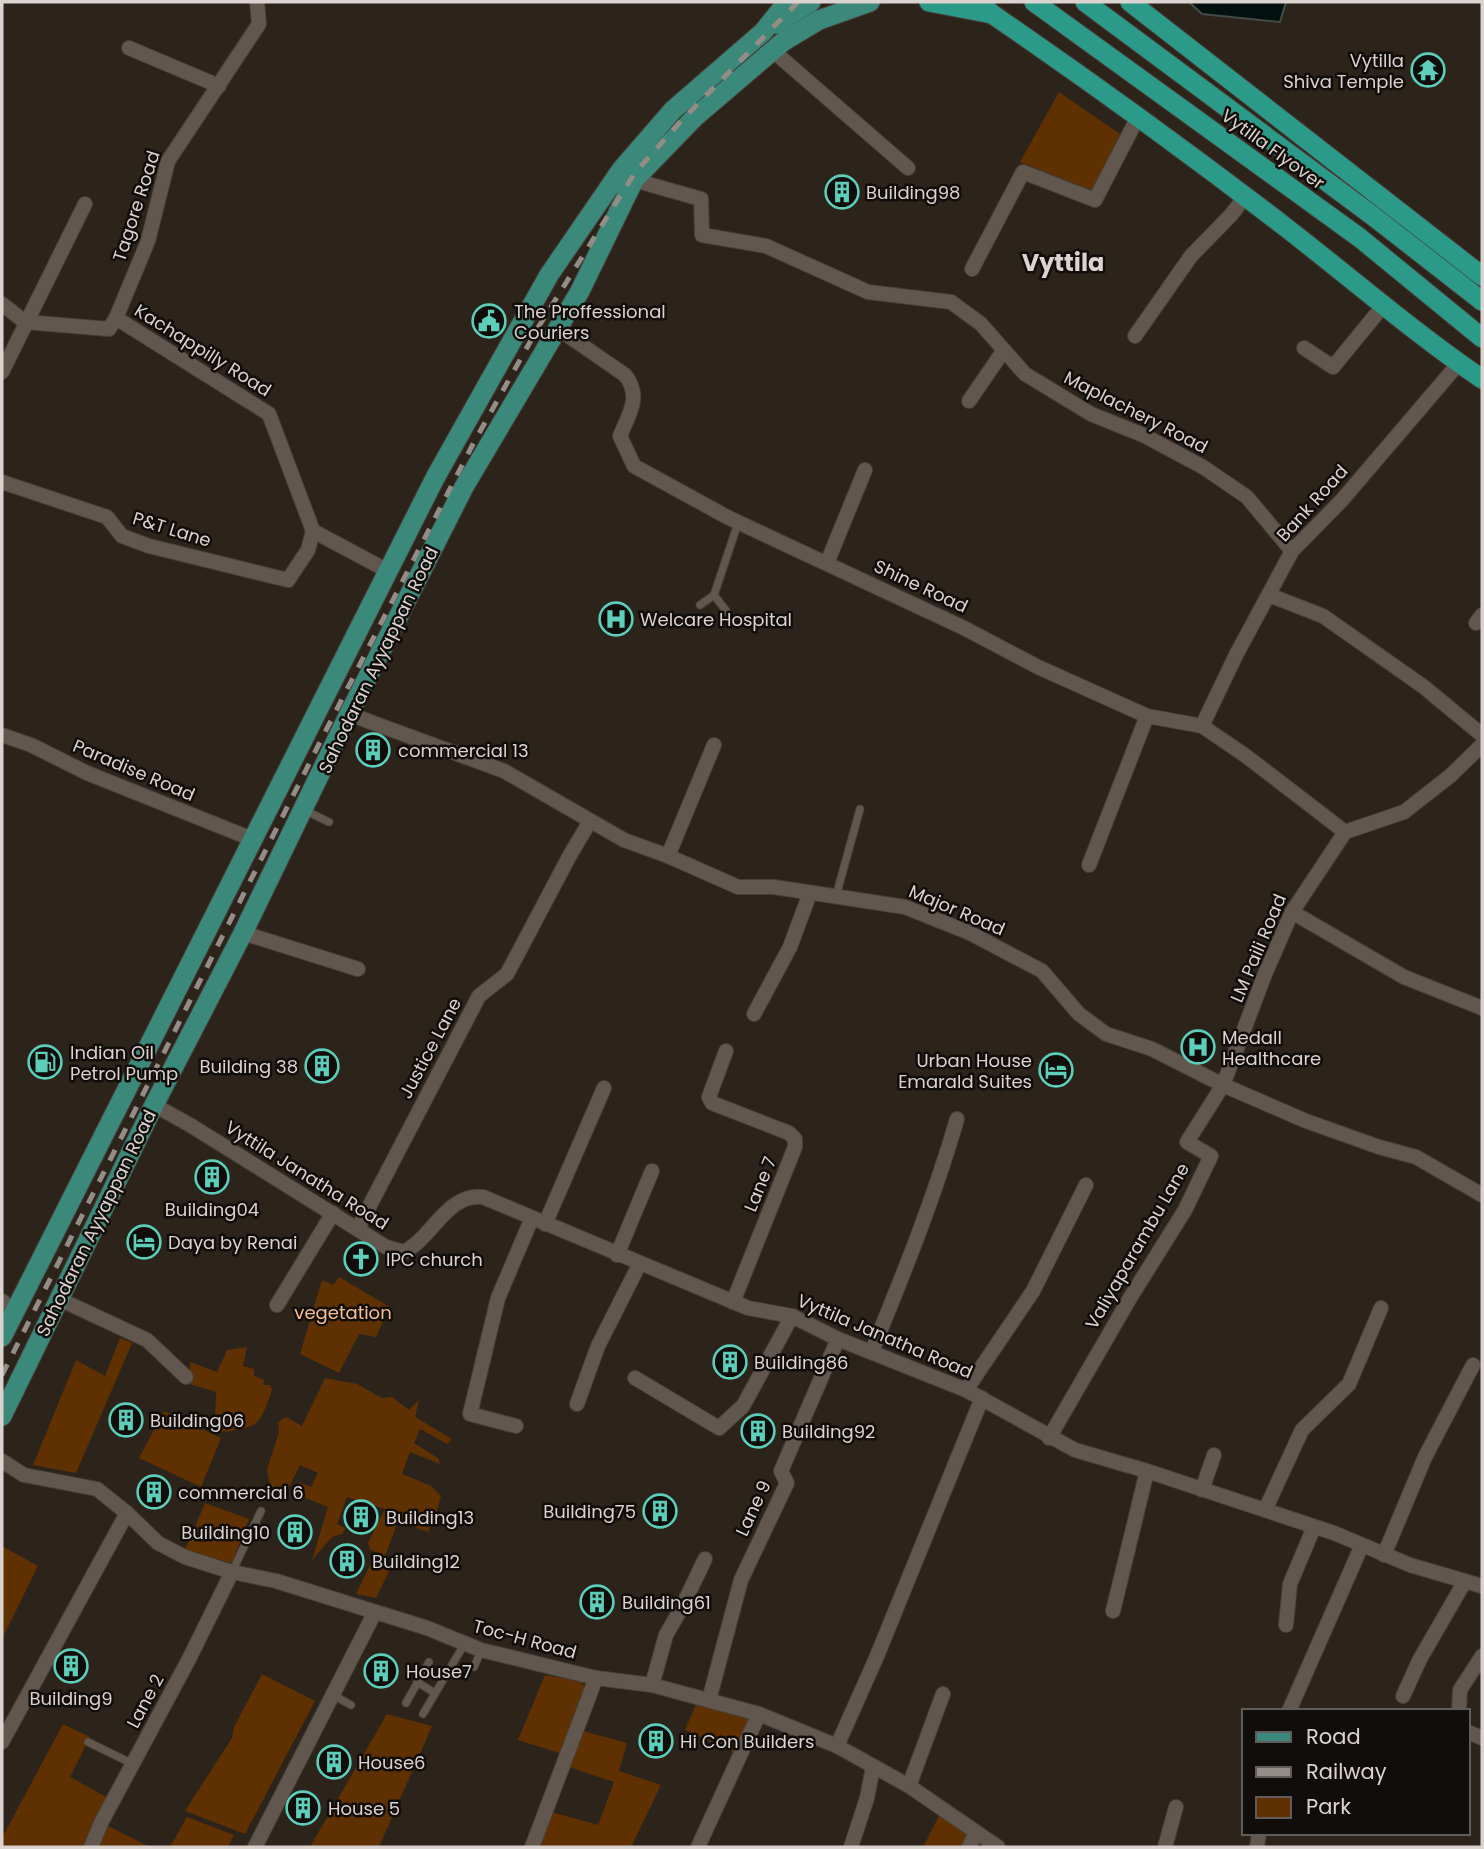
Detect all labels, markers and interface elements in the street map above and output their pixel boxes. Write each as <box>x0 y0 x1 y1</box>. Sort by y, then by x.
place label: Vytilla Shiva Temple <box>1283 48 1404 94</box>
temple icon: Vytilla Shiva Temple <box>1409 51 1447 89</box>
street label: Vytilla Flyover <box>1216 103 1330 195</box>
street label: Tagore Road <box>106 147 166 265</box>
building icon: Building98 <box>823 173 861 211</box>
place label: Building98 <box>866 180 960 205</box>
district label: Vyttila <box>1022 246 1104 279</box>
street label: Kachappilly Road <box>130 298 276 402</box>
place label: The Proffessional Couriers <box>514 299 666 345</box>
public building icon: The Proffessional Couriers <box>470 302 508 340</box>
street label: Maplachery Road <box>1060 365 1212 459</box>
street label: Bank Road <box>1271 459 1353 547</box>
street label: P&T Lane <box>130 505 214 553</box>
street label: Sahodaran Ayyappan Road <box>312 542 444 778</box>
street label: Shine Road <box>870 553 972 619</box>
hospital icon: Welcare Hospital <box>597 600 635 638</box>
place label: Welcare Hospital <box>640 607 792 632</box>
building icon: commercial 13 <box>354 731 392 769</box>
street label: Paradise Road <box>69 733 199 807</box>
place label: commercial 13 <box>398 738 529 763</box>
street label: Major Road <box>905 879 1009 941</box>
street label: LM Paili Road <box>1224 890 1292 1006</box>
street label: Justice Lane <box>393 993 467 1103</box>
place label: Medall Healthcare <box>1222 1025 1321 1071</box>
hospital icon: Medall Healthcare <box>1179 1028 1217 1066</box>
place label: Indian Oil Petrol Pump <box>70 1040 178 1086</box>
fuel station icon: Indian Oil Petrol Pump <box>26 1043 64 1081</box>
building icon: Building 38 <box>303 1047 341 1085</box>
place label: Urban House Emarald Suites <box>898 1048 1032 1094</box>
hotel icon: Urban House Emarald Suites <box>1037 1051 1075 1089</box>
place label: Building 38 <box>200 1054 298 1079</box>
street label: Sahodaran Ayyappan Road <box>30 1105 162 1341</box>
street label: Vyttila Janatha Road <box>220 1114 394 1236</box>
street label: Lane 7 <box>738 1153 782 1215</box>
building icon: Building04 <box>193 1158 231 1196</box>
street label: Valiyaparambu Lane <box>1079 1158 1195 1334</box>
place label: Building04 <box>165 1197 259 1222</box>
hotel icon: Daya by Renai <box>125 1223 163 1261</box>
place label: Daya by Renai <box>168 1230 297 1255</box>
church icon: IPC church <box>342 1240 380 1278</box>
place label: IPC church <box>386 1247 483 1272</box>
street label: Vyttila Janatha Road <box>793 1288 977 1384</box>
park label: vegetation <box>294 1300 392 1325</box>
building icon: Building86 <box>711 1343 749 1381</box>
place label: Building86 <box>754 1350 848 1375</box>
building icon: Building06 <box>107 1401 145 1439</box>
place label: Building06 <box>150 1408 244 1433</box>
building icon: Building92 <box>739 1412 777 1450</box>
place label: Building92 <box>782 1419 875 1444</box>
building icon: commercial 6 <box>135 1473 173 1511</box>
street label: Lane 9 <box>729 1476 777 1540</box>
place label: commercial 6 <box>178 1480 304 1505</box>
building icon: Building75 <box>641 1492 679 1530</box>
building icon: Building13 <box>342 1498 380 1536</box>
place label: Building75 <box>543 1499 636 1524</box>
place label: Building13 <box>386 1505 474 1530</box>
building icon: Building10 <box>276 1513 314 1551</box>
place label: Building10 <box>181 1520 270 1545</box>
building icon: Building12 <box>328 1542 366 1580</box>
place label: Building12 <box>372 1549 460 1574</box>
building icon: Building61 <box>578 1583 616 1621</box>
place label: Building61 <box>622 1590 711 1615</box>
street label: Toc-H Road <box>470 1613 580 1665</box>
building icon: Building9 <box>52 1647 90 1685</box>
building icon: House7 <box>362 1652 400 1690</box>
place label: House7 <box>406 1659 472 1684</box>
street label: Lane 2 <box>120 1670 170 1732</box>
place label: Building9 <box>29 1686 113 1711</box>
legend <box>1242 1709 1470 1835</box>
building icon: Hi Con Builders <box>637 1722 675 1760</box>
text: Road <box>1306 1722 1361 1751</box>
place label: Hi Con Builders <box>680 1729 814 1754</box>
building icon: House6 <box>315 1743 353 1781</box>
place label: House6 <box>358 1750 425 1775</box>
text: Railway <box>1306 1757 1387 1786</box>
building icon: House 5 <box>284 1789 322 1827</box>
text: Park <box>1306 1792 1351 1821</box>
place label: House 5 <box>328 1796 400 1821</box>

